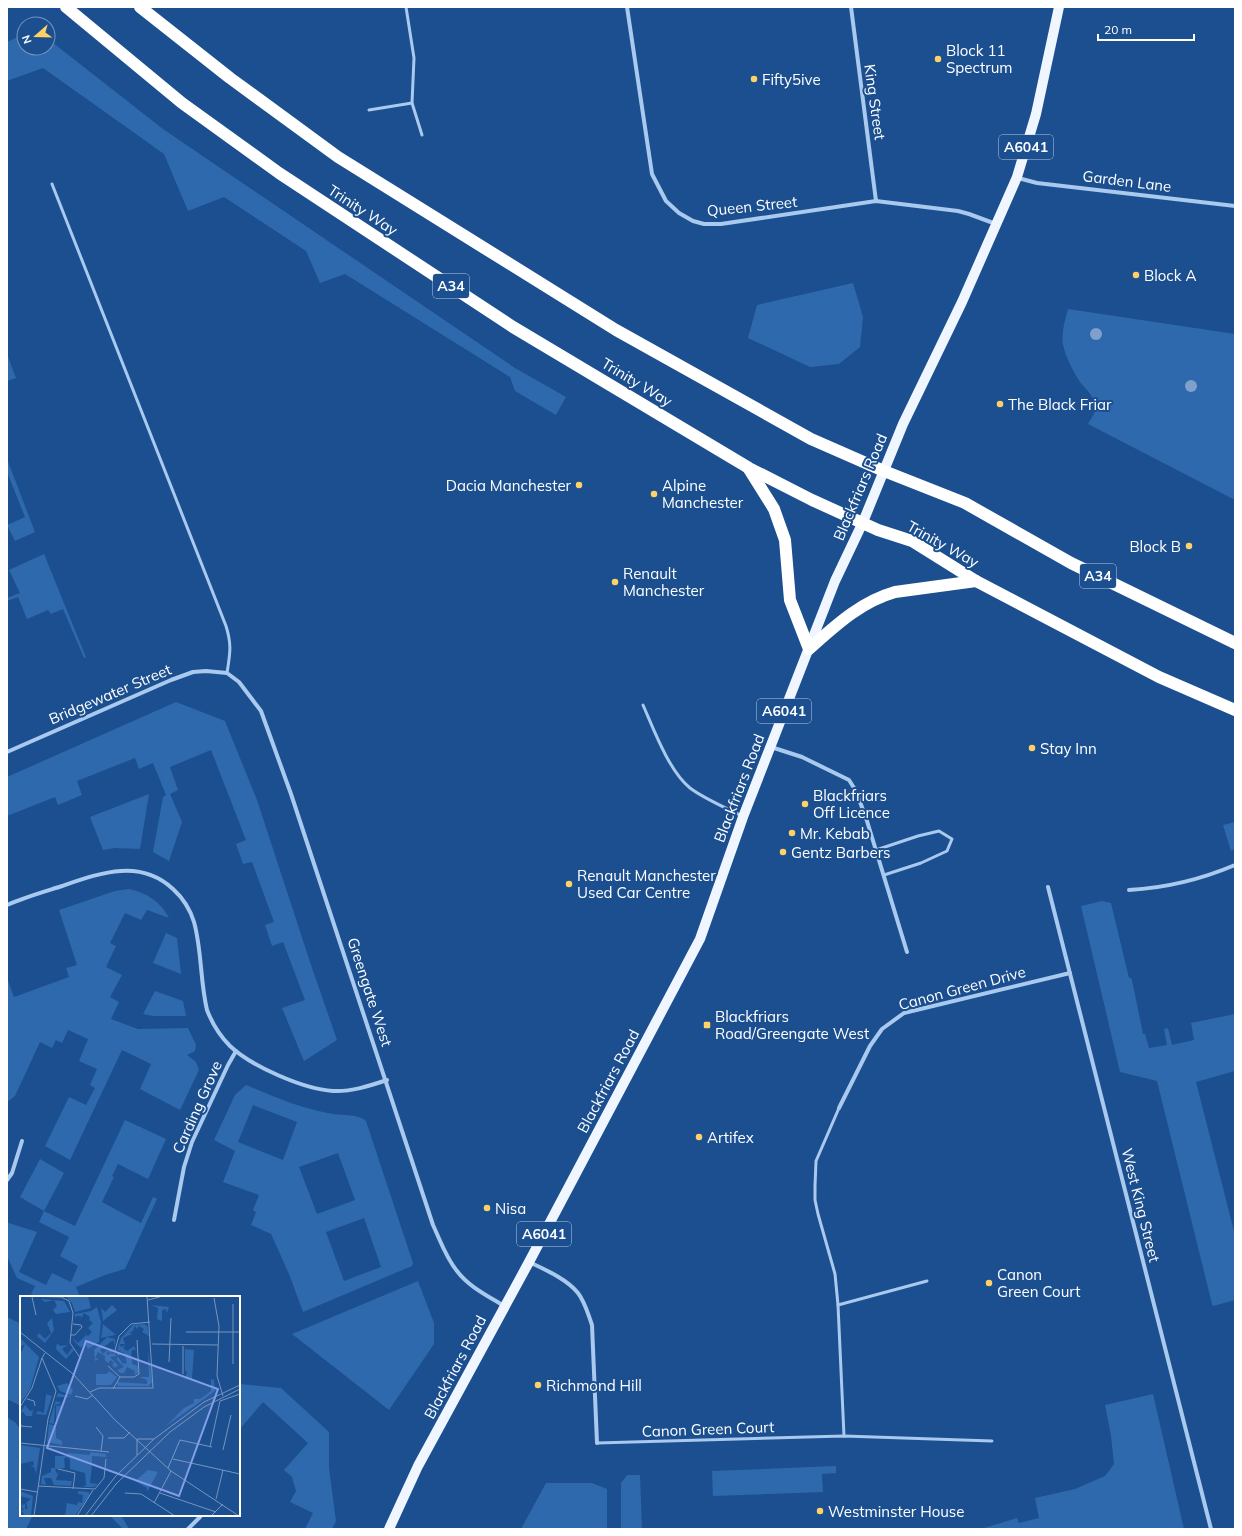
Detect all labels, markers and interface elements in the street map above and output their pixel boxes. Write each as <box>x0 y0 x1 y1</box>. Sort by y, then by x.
north arrow <box>16 16 56 56</box>
scale bar <box>1098 16 1194 42</box>
text: 20 m <box>1104 22 1132 37</box>
text: N <box>19 33 35 46</box>
place label: Block 11 Spectrum <box>946 41 1012 77</box>
marker: Block 11 Spectrum <box>933 54 943 64</box>
street label: King Street <box>860 63 890 141</box>
place label: Fifty5ive <box>762 70 821 89</box>
marker: Fifty5ive <box>749 74 759 84</box>
road number: A6041 <box>999 135 1053 159</box>
street label: Garden Lane <box>1082 166 1172 196</box>
street label: Trinity Way <box>325 180 401 240</box>
street label: Queen Street <box>706 192 798 220</box>
place label: Block A <box>1144 266 1196 285</box>
marker: Block A <box>1131 270 1141 280</box>
road number: A34 <box>433 274 469 298</box>
street label: Trinity Way <box>598 353 676 411</box>
place label: The Black Friar <box>1008 395 1112 414</box>
marker: The Black Friar <box>995 399 1005 409</box>
street label: Blackfriars Road <box>829 431 891 543</box>
place label: Dacia Manchester <box>446 476 572 495</box>
place label: Alpine Manchester <box>662 476 744 512</box>
marker: Dacia Manchester <box>574 480 584 490</box>
marker: Alpine Manchester <box>649 489 659 499</box>
street label: Trinity Way <box>904 516 982 572</box>
place label: Block B <box>1129 537 1181 556</box>
marker: Block B <box>1184 541 1194 551</box>
place label: Renault Manchester <box>623 564 705 600</box>
road number: A34 <box>1080 564 1116 588</box>
marker: Renault Manchester <box>610 577 620 587</box>
street label: Bridgewater Street <box>46 660 174 728</box>
road number: A6041 <box>757 699 811 723</box>
street label: Blackfriars Road <box>710 731 768 845</box>
place label: Stay Inn <box>1040 739 1097 758</box>
marker: Stay Inn <box>1027 743 1037 753</box>
place label: Blackfriars Off Licence <box>813 786 890 822</box>
marker: Blackfriars Off Licence <box>800 799 810 809</box>
place label: Mr. Kebab <box>800 824 870 843</box>
marker: Mr. Kebab <box>787 828 797 838</box>
place label: Gentz Barbers <box>791 843 891 862</box>
marker: Gentz Barbers <box>778 847 788 857</box>
place label: Renault Manchester Used Car Centre <box>577 866 716 902</box>
marker: Renault Manchester Used Car Centre <box>564 879 574 889</box>
street label: Greengate West <box>343 935 397 1049</box>
street label: Canon Green Drive <box>896 962 1028 1014</box>
place label: Blackfriars Road/Greengate West <box>715 1007 869 1043</box>
marker: Blackfriars Road/Greengate West <box>702 1020 712 1030</box>
street label: Blackfriars Road <box>573 1026 643 1136</box>
street label: Carding Grove <box>168 1058 226 1156</box>
place label: Artifex <box>707 1128 754 1147</box>
marker: Artifex <box>694 1132 704 1142</box>
street label: West King Street <box>1118 1146 1164 1264</box>
place label: Nisa <box>495 1199 526 1218</box>
marker: Nisa <box>482 1203 492 1213</box>
road number: A6041 <box>517 1222 571 1246</box>
place label: Canon Green Court <box>997 1265 1080 1301</box>
marker: Canon Green Court <box>984 1278 994 1288</box>
inset map <box>20 1296 240 1516</box>
street label: Blackfriars Road <box>420 1312 490 1422</box>
place label: Richmond Hill <box>546 1376 642 1395</box>
marker: Richmond Hill <box>533 1380 543 1390</box>
street label: Canon Green Court <box>641 1417 775 1441</box>
place label: Westminster House <box>828 1502 964 1521</box>
marker: Westminster House <box>815 1506 825 1516</box>

